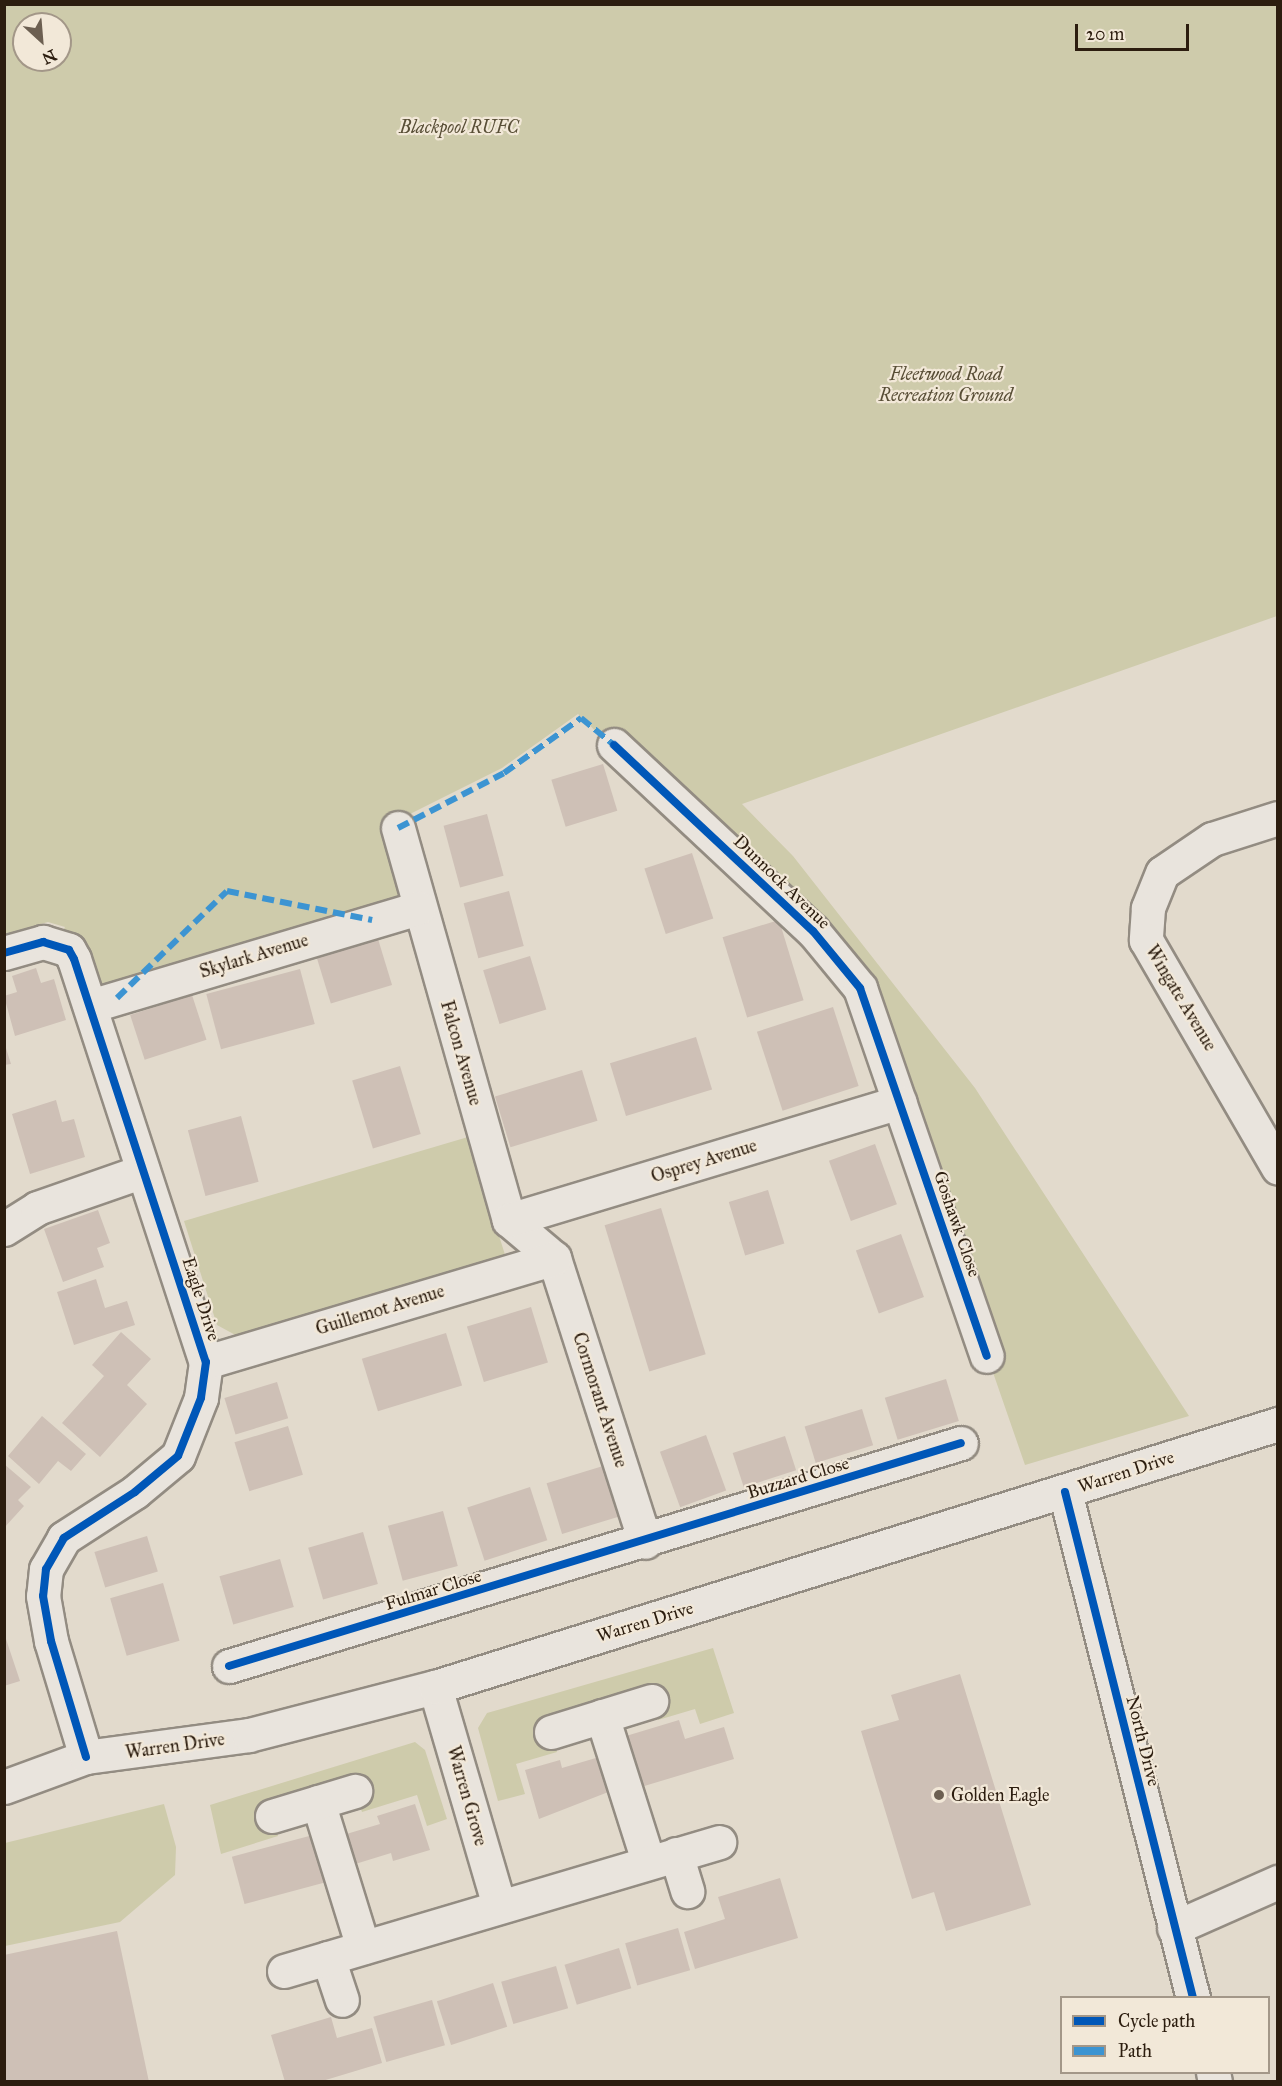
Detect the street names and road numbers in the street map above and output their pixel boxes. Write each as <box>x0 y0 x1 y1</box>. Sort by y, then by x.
street label: Dunnock Avenue <box>729 830 835 934</box>
street label: Skylark Avenue <box>197 929 311 983</box>
street label: Wingate Avenue <box>1141 941 1221 1055</box>
street label: Falcon Avenue <box>436 998 486 1108</box>
street label: Osprey Avenue <box>648 1135 760 1187</box>
street label: Goshawk Close <box>929 1168 985 1280</box>
street label: Eagle Drive <box>177 1254 225 1344</box>
street label: Guillemot Avenue <box>313 1280 447 1340</box>
street label: Cormorant Avenue <box>568 1330 632 1470</box>
street label: Warren Drive <box>1075 1446 1177 1498</box>
street label: Buzzard Close <box>744 1452 852 1504</box>
street label: Fulmar Close <box>382 1565 484 1615</box>
street label: Warren Drive <box>594 1597 696 1647</box>
street label: North Drive <box>1121 1693 1165 1789</box>
street label: Warren Drive <box>124 1728 226 1764</box>
street label: Warren Grove <box>442 1743 492 1849</box>

